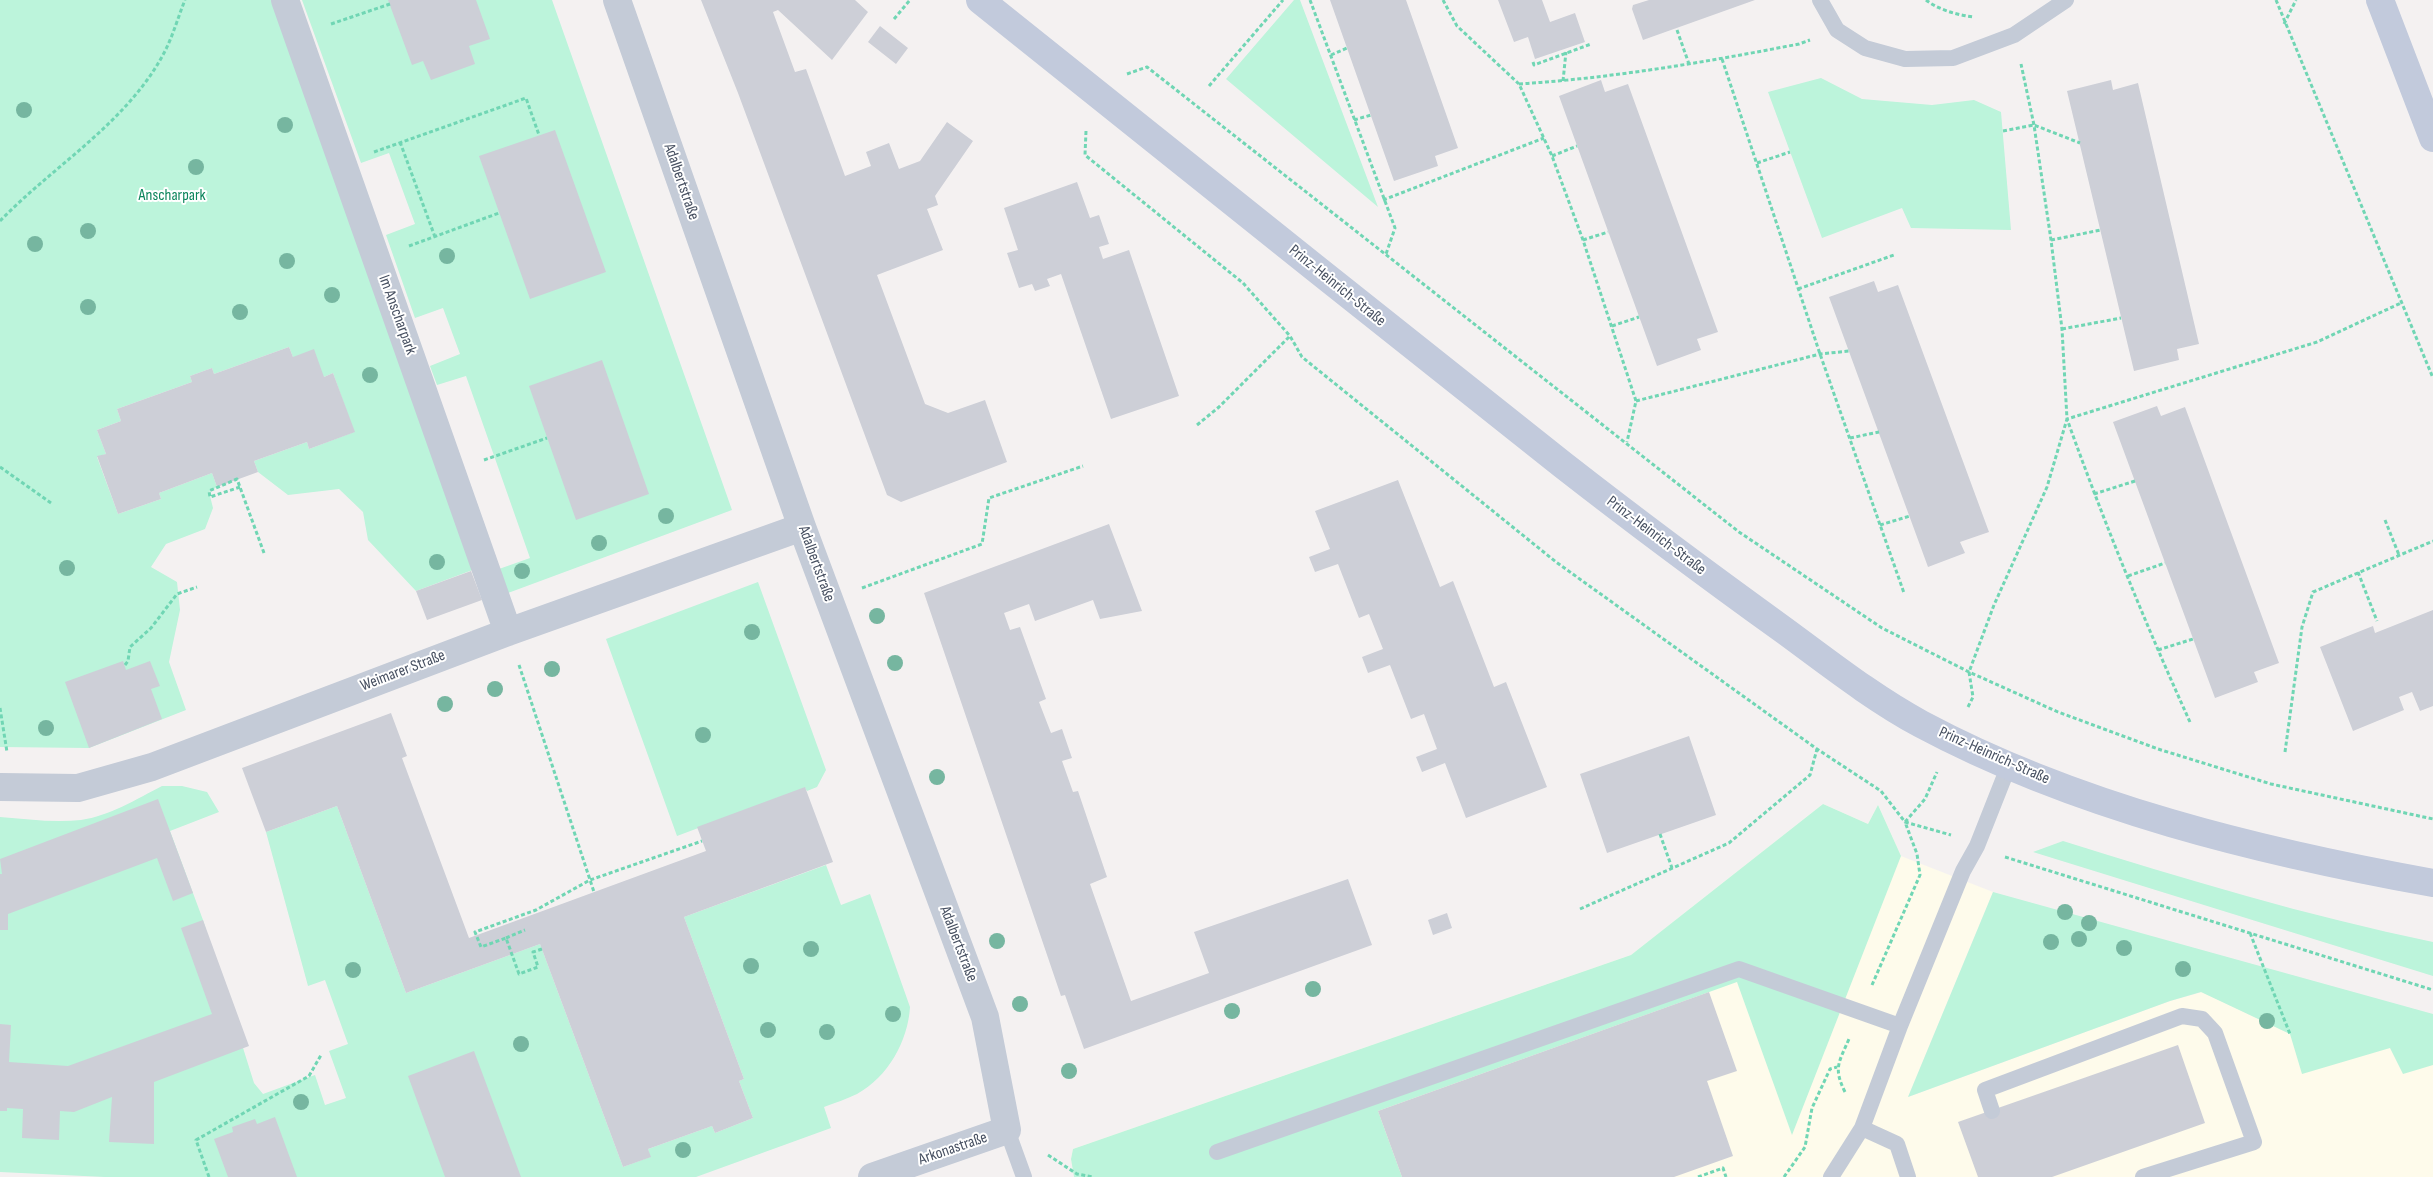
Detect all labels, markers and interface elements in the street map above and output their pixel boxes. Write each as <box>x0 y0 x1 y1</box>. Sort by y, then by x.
street label: Adalbertstraße <box>659 141 703 223</box>
park label: Anscharpark <box>138 186 206 206</box>
street label: Prinz-Heinrich-Straße <box>1285 241 1389 331</box>
street label: Im Anscharpark <box>374 273 420 357</box>
street label: Prinz-Heinrich-Straße <box>1603 492 1709 580</box>
street label: Adalbertstraße <box>793 523 839 605</box>
street label: Weimarer Straße <box>358 646 448 696</box>
street label: Prinz-Heinrich-Straße <box>1936 723 2052 789</box>
street label: Adalbertstraße <box>935 904 981 984</box>
street label: Arkonastraße <box>916 1128 990 1170</box>

